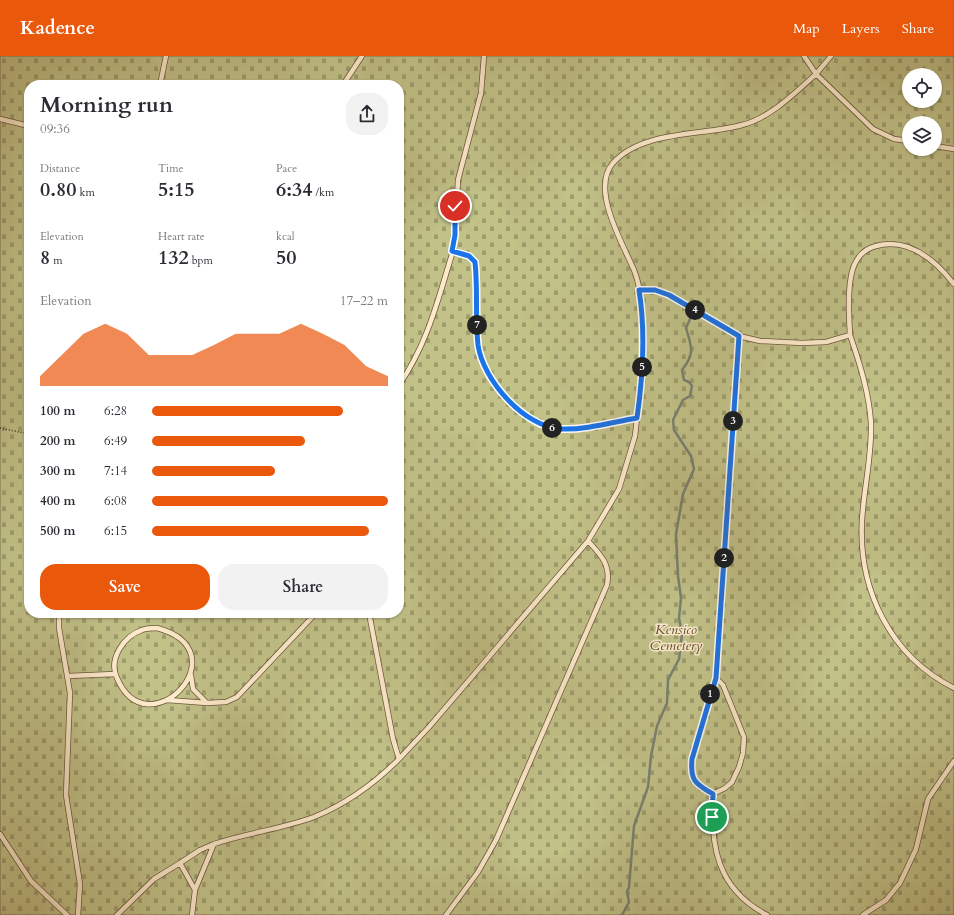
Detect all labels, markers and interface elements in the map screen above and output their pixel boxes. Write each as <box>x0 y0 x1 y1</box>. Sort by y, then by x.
text: Kadence <box>20 15 95 41</box>
text: Map <box>793 19 820 38</box>
text: Layers <box>842 19 880 38</box>
text: Share <box>902 19 934 38</box>
map controls <box>902 68 942 156</box>
button: locate <box>902 68 942 108</box>
text: Morning run <box>40 90 173 120</box>
button: share <box>346 93 388 135</box>
button: layers <box>902 116 942 156</box>
text: 09:36 <box>40 120 70 138</box>
text: Distance <box>40 161 80 176</box>
text: Time <box>158 161 183 176</box>
text: Pace <box>276 161 297 176</box>
text: 0.80 <box>40 176 77 203</box>
text: 5:15 <box>158 176 195 203</box>
text: 6:34 <box>276 176 313 203</box>
text: km <box>77 185 95 200</box>
text: /km <box>313 185 334 200</box>
pin <box>438 189 472 223</box>
icon: check <box>444 195 466 217</box>
text: Elevation <box>40 229 84 244</box>
text: Heart rate <box>158 229 205 244</box>
text: kcal <box>276 229 294 244</box>
text: 8 <box>40 244 50 271</box>
text: 132 <box>158 244 189 271</box>
text: 50 <box>276 244 297 271</box>
text: m <box>50 253 63 268</box>
text: bpm <box>189 253 213 268</box>
text: Elevation <box>40 292 92 310</box>
text: 17–22 m <box>340 292 388 310</box>
pin: 4 <box>685 300 705 320</box>
text: 4 <box>692 302 698 317</box>
pin: 7 <box>467 315 487 335</box>
text: 7 <box>474 317 480 332</box>
pin: 5 <box>632 357 652 377</box>
text: 5 <box>639 359 645 374</box>
text: 100 m <box>40 402 75 420</box>
text: 6:28 <box>104 402 127 420</box>
pin: 3 <box>723 411 743 431</box>
text: 3 <box>730 413 736 428</box>
pin: 6 <box>542 418 562 438</box>
text: 6 <box>549 420 555 435</box>
text: 200 m <box>40 432 75 450</box>
text: 6:49 <box>104 432 127 450</box>
text: 300 m <box>40 462 75 480</box>
text: 7:14 <box>104 462 127 480</box>
text: 400 m <box>40 492 75 510</box>
text: 6:08 <box>104 492 127 510</box>
text: 500 m <box>40 522 75 540</box>
text: 6:15 <box>104 522 127 540</box>
pin: 2 <box>714 548 734 568</box>
text: 2 <box>721 550 727 565</box>
button: Save <box>40 564 210 610</box>
button: Share <box>218 564 388 610</box>
park label: Kensico Cemetery <box>650 620 703 655</box>
pin: 1 <box>700 684 720 704</box>
text: 1 <box>707 686 713 701</box>
pin <box>695 800 729 834</box>
icon: arrive <box>701 806 723 828</box>

